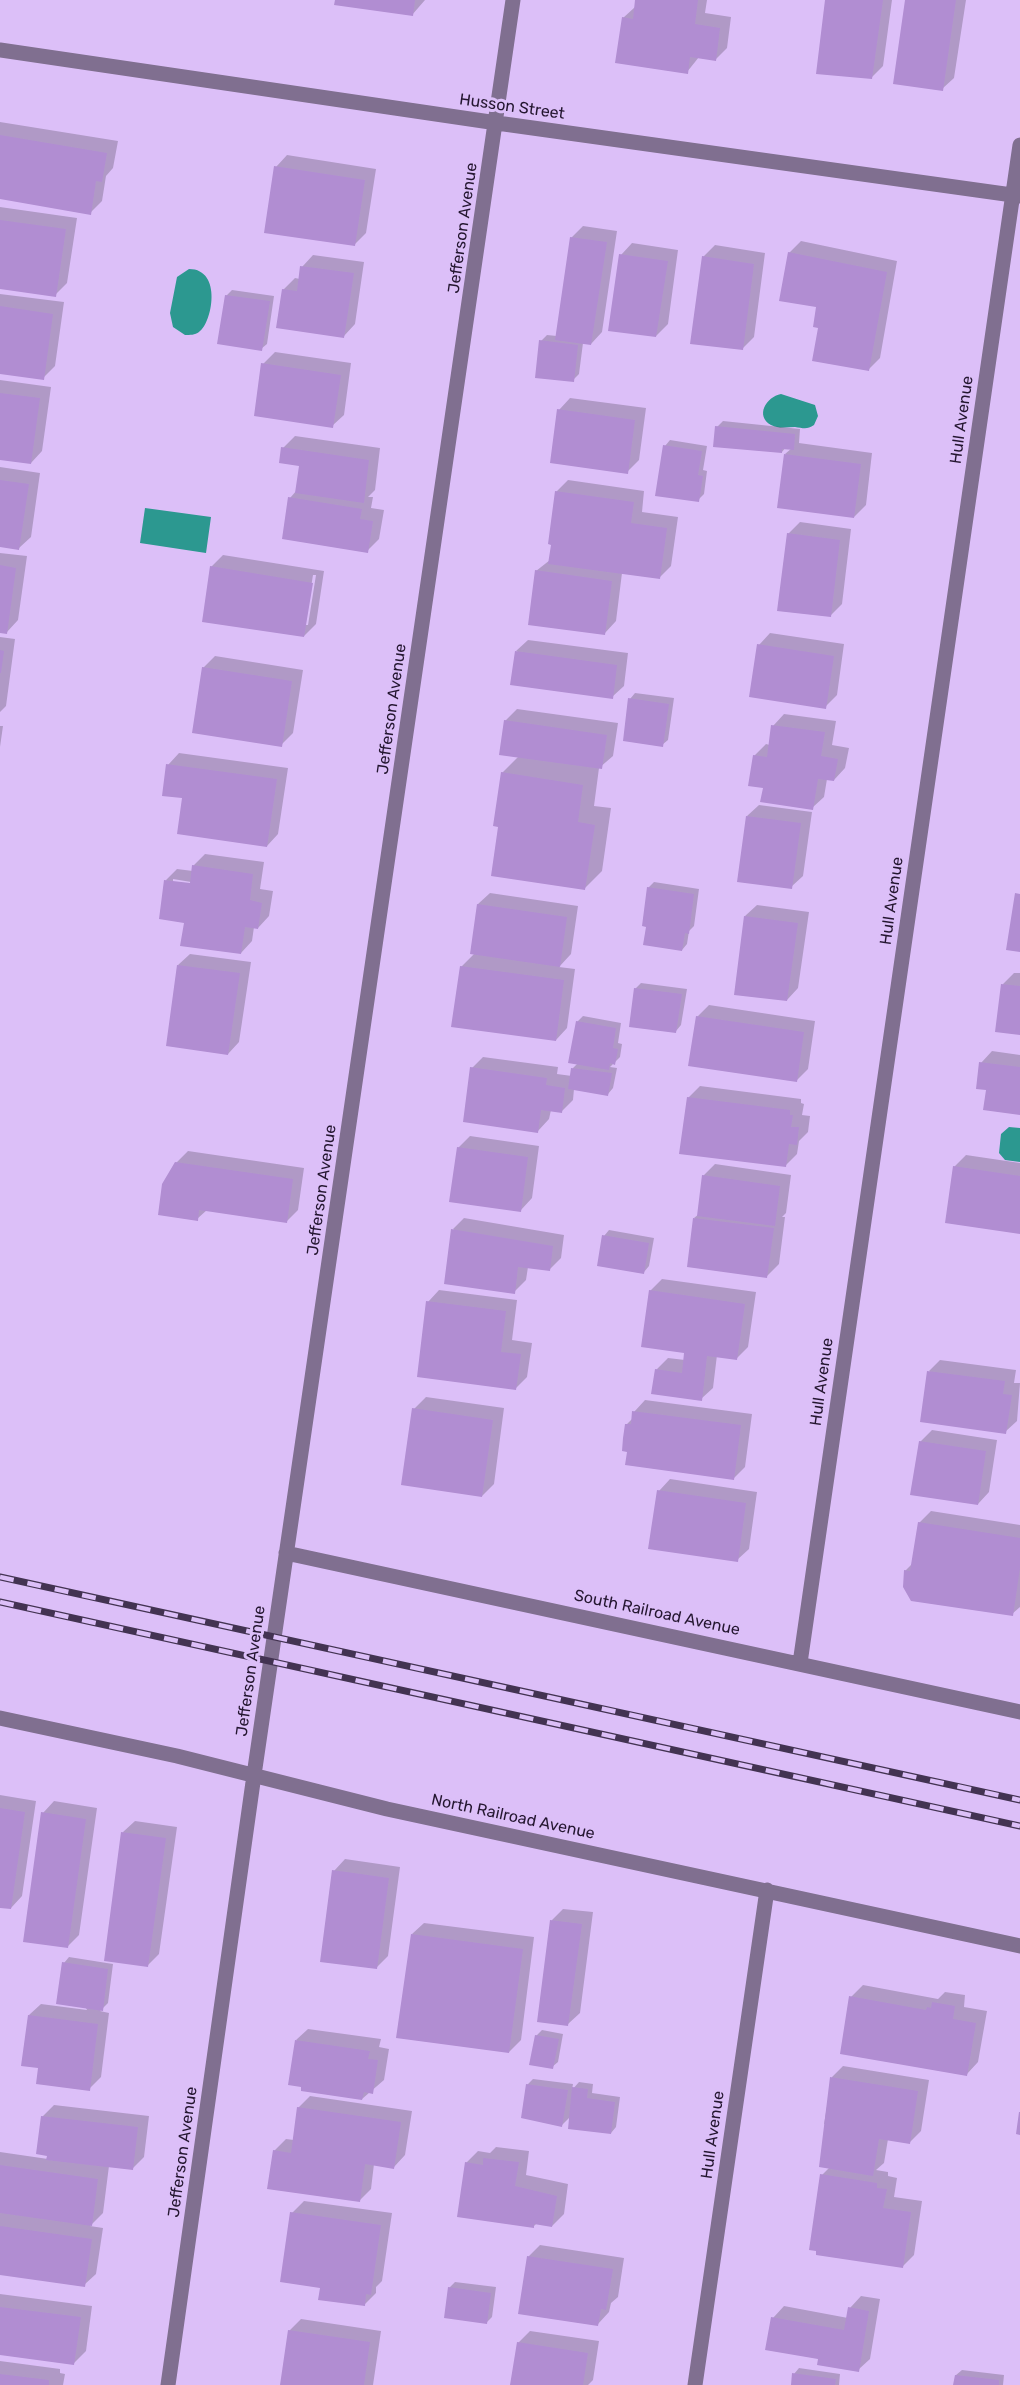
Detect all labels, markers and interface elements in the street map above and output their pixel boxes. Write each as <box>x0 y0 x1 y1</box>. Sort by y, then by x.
street label: Husson Street <box>458 90 566 124</box>
street label: Jefferson Avenue <box>444 161 482 295</box>
street label: Hull Avenue <box>946 375 978 465</box>
street label: Jefferson Avenue <box>373 642 411 776</box>
street label: Hull Avenue <box>876 856 908 946</box>
street label: Jefferson Avenue <box>303 1123 341 1257</box>
street label: Hull Avenue <box>806 1337 838 1427</box>
street label: South Railroad Avenue <box>572 1586 742 1640</box>
street label: Jefferson Avenue <box>232 1604 270 1738</box>
street label: North Railroad Avenue <box>429 1790 597 1844</box>
street label: Jefferson Avenue <box>164 2085 202 2219</box>
street label: Hull Avenue <box>697 2090 729 2180</box>

